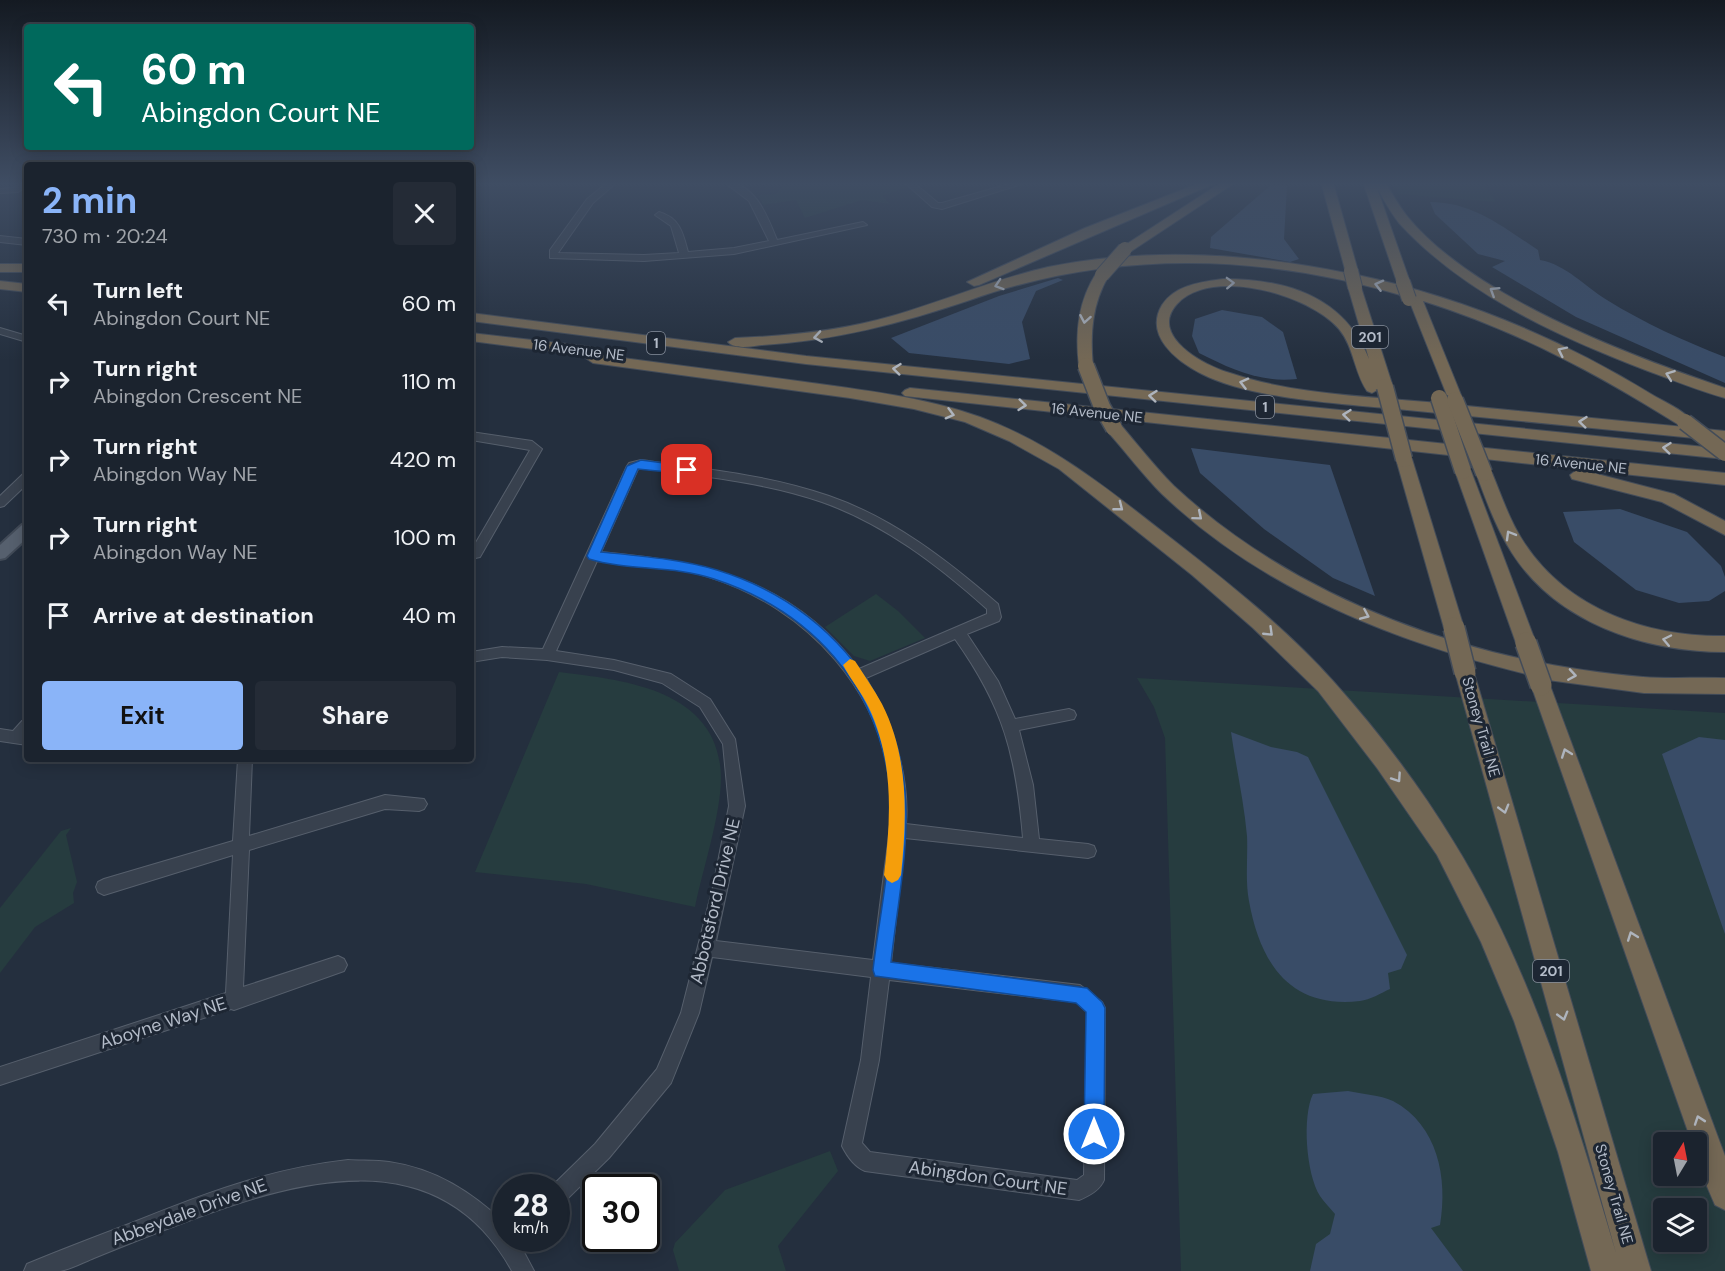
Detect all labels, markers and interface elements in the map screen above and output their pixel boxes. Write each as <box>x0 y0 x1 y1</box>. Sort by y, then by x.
text: 60 m <box>141 42 247 97</box>
icon: left <box>42 48 120 126</box>
text: Abingdon Court NE <box>141 95 380 130</box>
text: 2 min <box>42 177 137 224</box>
button: close <box>393 182 456 245</box>
text: 730 m · 20:24 <box>42 223 168 249</box>
text: Turn left <box>93 276 183 305</box>
one-way arrow <box>1225 277 1234 290</box>
one-way arrow <box>994 278 1005 290</box>
one-way arrow <box>1374 279 1384 292</box>
one-way arrow <box>1490 286 1500 298</box>
icon: left <box>42 287 75 320</box>
text: 60 m <box>402 289 456 318</box>
text: Abingdon Court NE <box>93 305 270 331</box>
one-way arrow <box>1079 314 1092 324</box>
road number: 201 <box>1352 326 1388 348</box>
one-way arrow <box>813 330 823 342</box>
road number: 1 <box>647 332 665 354</box>
street label: 16 Avenue NE <box>532 334 626 366</box>
one-way arrow <box>1557 346 1568 358</box>
text: Turn right <box>93 354 198 383</box>
one-way arrow <box>892 364 901 376</box>
icon: right <box>42 365 75 398</box>
text: 110 m <box>402 367 456 396</box>
one-way arrow <box>1665 369 1675 382</box>
one-way arrow <box>1239 378 1249 391</box>
text: Abingdon Crescent NE <box>93 383 302 409</box>
one-way arrow <box>1149 390 1158 403</box>
road number: 1 <box>1256 396 1274 418</box>
one-way arrow <box>1018 398 1027 411</box>
street label: 16 Avenue NE <box>1050 398 1144 428</box>
one-way arrow <box>944 407 955 419</box>
one-way arrow <box>1343 410 1352 422</box>
one-way arrow <box>1579 416 1588 429</box>
text: Turn right <box>93 432 198 461</box>
one-way arrow <box>1662 442 1671 455</box>
icon: right <box>42 443 75 476</box>
pin <box>661 444 712 495</box>
text: 420 m <box>390 445 456 474</box>
street label: 16 Avenue NE <box>1534 449 1628 479</box>
icon: arrive <box>670 453 703 486</box>
text: Abingdon Way NE <box>93 461 258 487</box>
one-way arrow <box>1112 500 1123 511</box>
one-way arrow <box>1191 509 1202 520</box>
text: Turn right <box>93 510 198 539</box>
icon: right <box>42 521 75 554</box>
text: 100 m <box>394 523 456 552</box>
one-way arrow <box>1506 531 1518 541</box>
text: Abingdon Way NE <box>93 539 258 565</box>
icon: arrive <box>42 599 75 632</box>
text: Arrive at destination <box>93 601 314 630</box>
text: 40 m <box>402 601 456 630</box>
one-way arrow <box>1358 608 1369 620</box>
one-way arrow <box>1262 624 1273 635</box>
one-way arrow <box>1662 634 1672 647</box>
one-way arrow <box>1567 669 1576 681</box>
street label: Stoney Trail NE <box>1457 675 1505 779</box>
button: Exit <box>42 681 243 750</box>
button: Share <box>255 681 456 750</box>
one-way arrow <box>1560 748 1573 759</box>
one-way arrow <box>1390 772 1401 783</box>
one-way arrow <box>1497 803 1509 813</box>
street label: Abbotsford Drive NE <box>684 816 746 986</box>
one-way arrow <box>1627 931 1640 942</box>
road number: 201 <box>1533 960 1569 982</box>
street label: Aboyne Way NE <box>97 991 229 1055</box>
one-way arrow <box>1556 1010 1568 1021</box>
position arrow <box>1062 1102 1126 1166</box>
one-way arrow <box>1693 1115 1706 1125</box>
north arrow <box>1653 1132 1707 1186</box>
map controls <box>1653 1132 1707 1252</box>
street label: Stoney Trail NE <box>1590 1142 1638 1246</box>
street label: Abingdon Court NE <box>907 1155 1069 1201</box>
street label: Abbeydale Drive NE <box>108 1173 270 1251</box>
speed limit sign: 30 <box>582 1174 660 1252</box>
text: 28 <box>513 1186 549 1225</box>
button: layers <box>1653 1198 1707 1252</box>
text: km/h <box>513 1218 549 1238</box>

